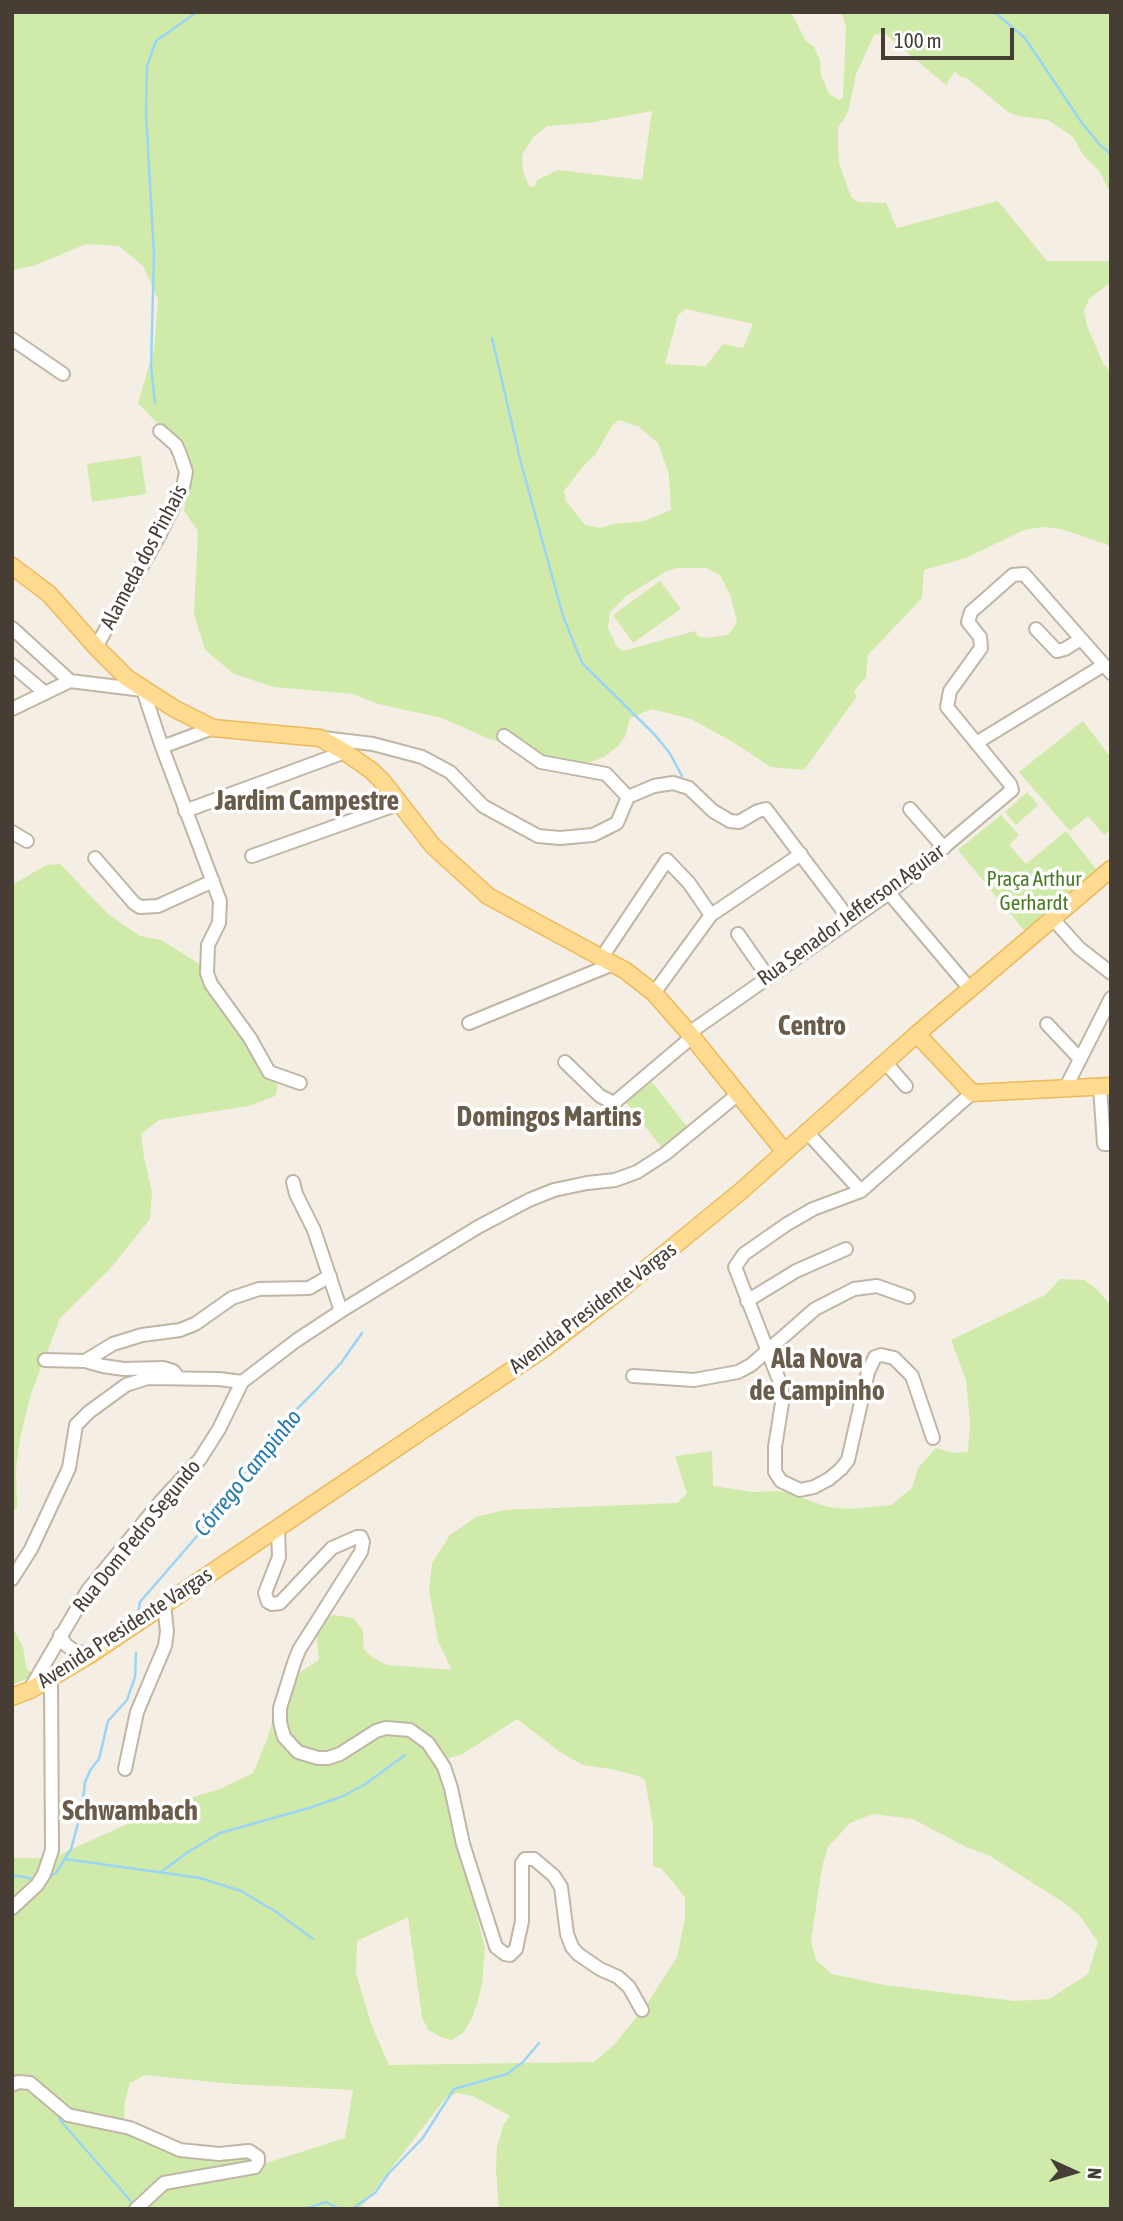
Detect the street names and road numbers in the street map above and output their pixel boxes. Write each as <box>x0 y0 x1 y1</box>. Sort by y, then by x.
street label: Alameda dos Pinhais <box>95 480 193 634</box>
street label: Rua Senador Jefferson Aguiar <box>753 839 949 991</box>
street label: Avenida Presidente Vargas <box>504 1237 682 1379</box>
street label: Rua Dom Pedro Segundo <box>68 1455 206 1617</box>
street label: Avenida Presidente Vargas <box>33 1562 217 1694</box>

